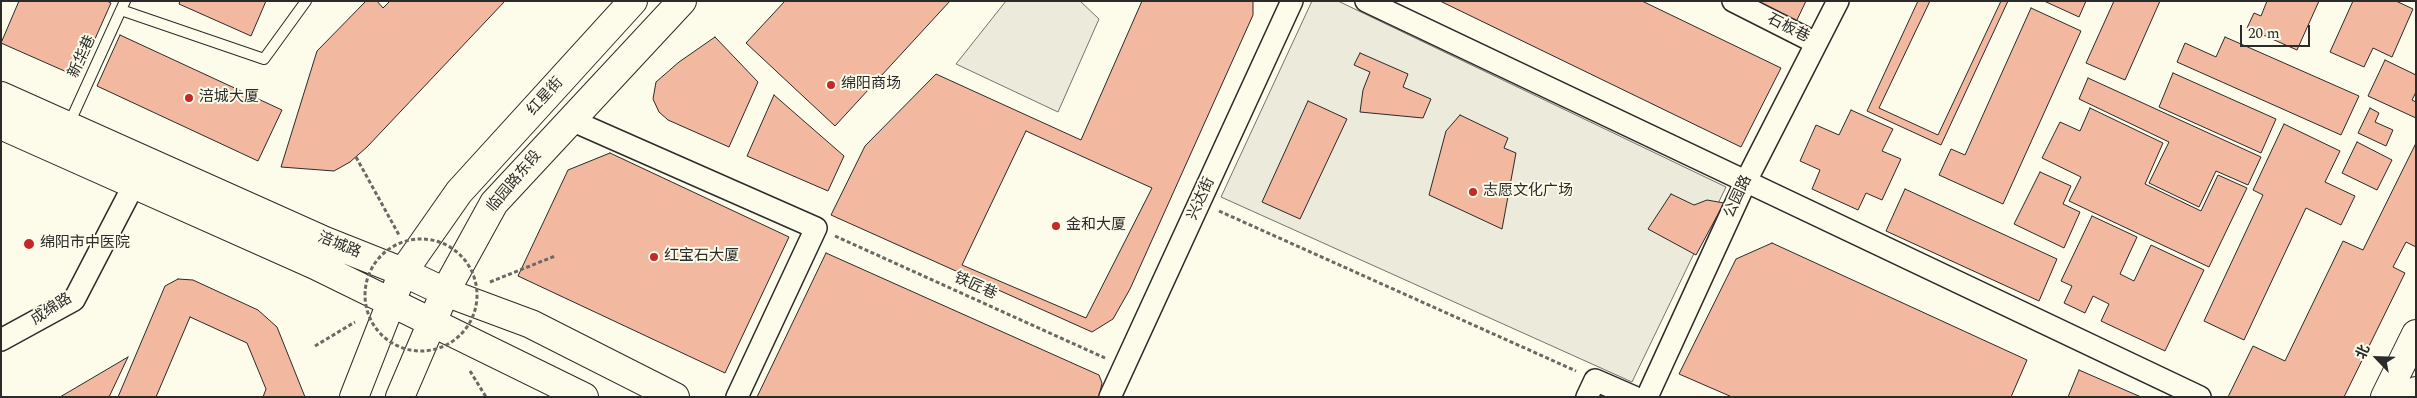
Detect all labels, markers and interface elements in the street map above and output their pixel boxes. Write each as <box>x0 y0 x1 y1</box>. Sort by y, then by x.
street label: 石板巷 <box>1764 11 1812 47</box>
scale bar <box>2242 15 2312 47</box>
text: 20 m <box>2248 22 2280 45</box>
street label: 新华巷 <box>65 33 101 81</box>
street label: 红星街 <box>524 74 568 120</box>
place label: 绵阳商场 <box>841 76 901 94</box>
marker: 绵阳商场 <box>825 79 837 91</box>
place label: 涪城大厦 <box>199 89 259 107</box>
marker: 涪城大厦 <box>183 92 195 104</box>
street label: 临园路东段 <box>484 147 546 217</box>
street label: 公园路 <box>1721 173 1757 221</box>
street label: 兴达街 <box>1184 175 1220 223</box>
place label: 志愿文化广场 <box>1483 183 1573 201</box>
marker: 志愿文化广场 <box>1467 186 1479 198</box>
place label: 金和大厦 <box>1066 217 1126 235</box>
marker: 金和大厦 <box>1050 220 1062 232</box>
street label: 涪城路 <box>315 229 363 263</box>
place label: 绵阳市中医院 <box>40 235 130 253</box>
marker: 绵阳市中医院 <box>22 237 36 251</box>
place label: 红宝石大厦 <box>664 248 739 266</box>
marker: 红宝石大厦 <box>648 251 660 263</box>
street label: 铁匠巷 <box>951 270 999 304</box>
street label: 成绵路 <box>28 290 76 330</box>
north arrow <box>2352 333 2402 383</box>
text: 北 <box>2350 341 2375 362</box>

